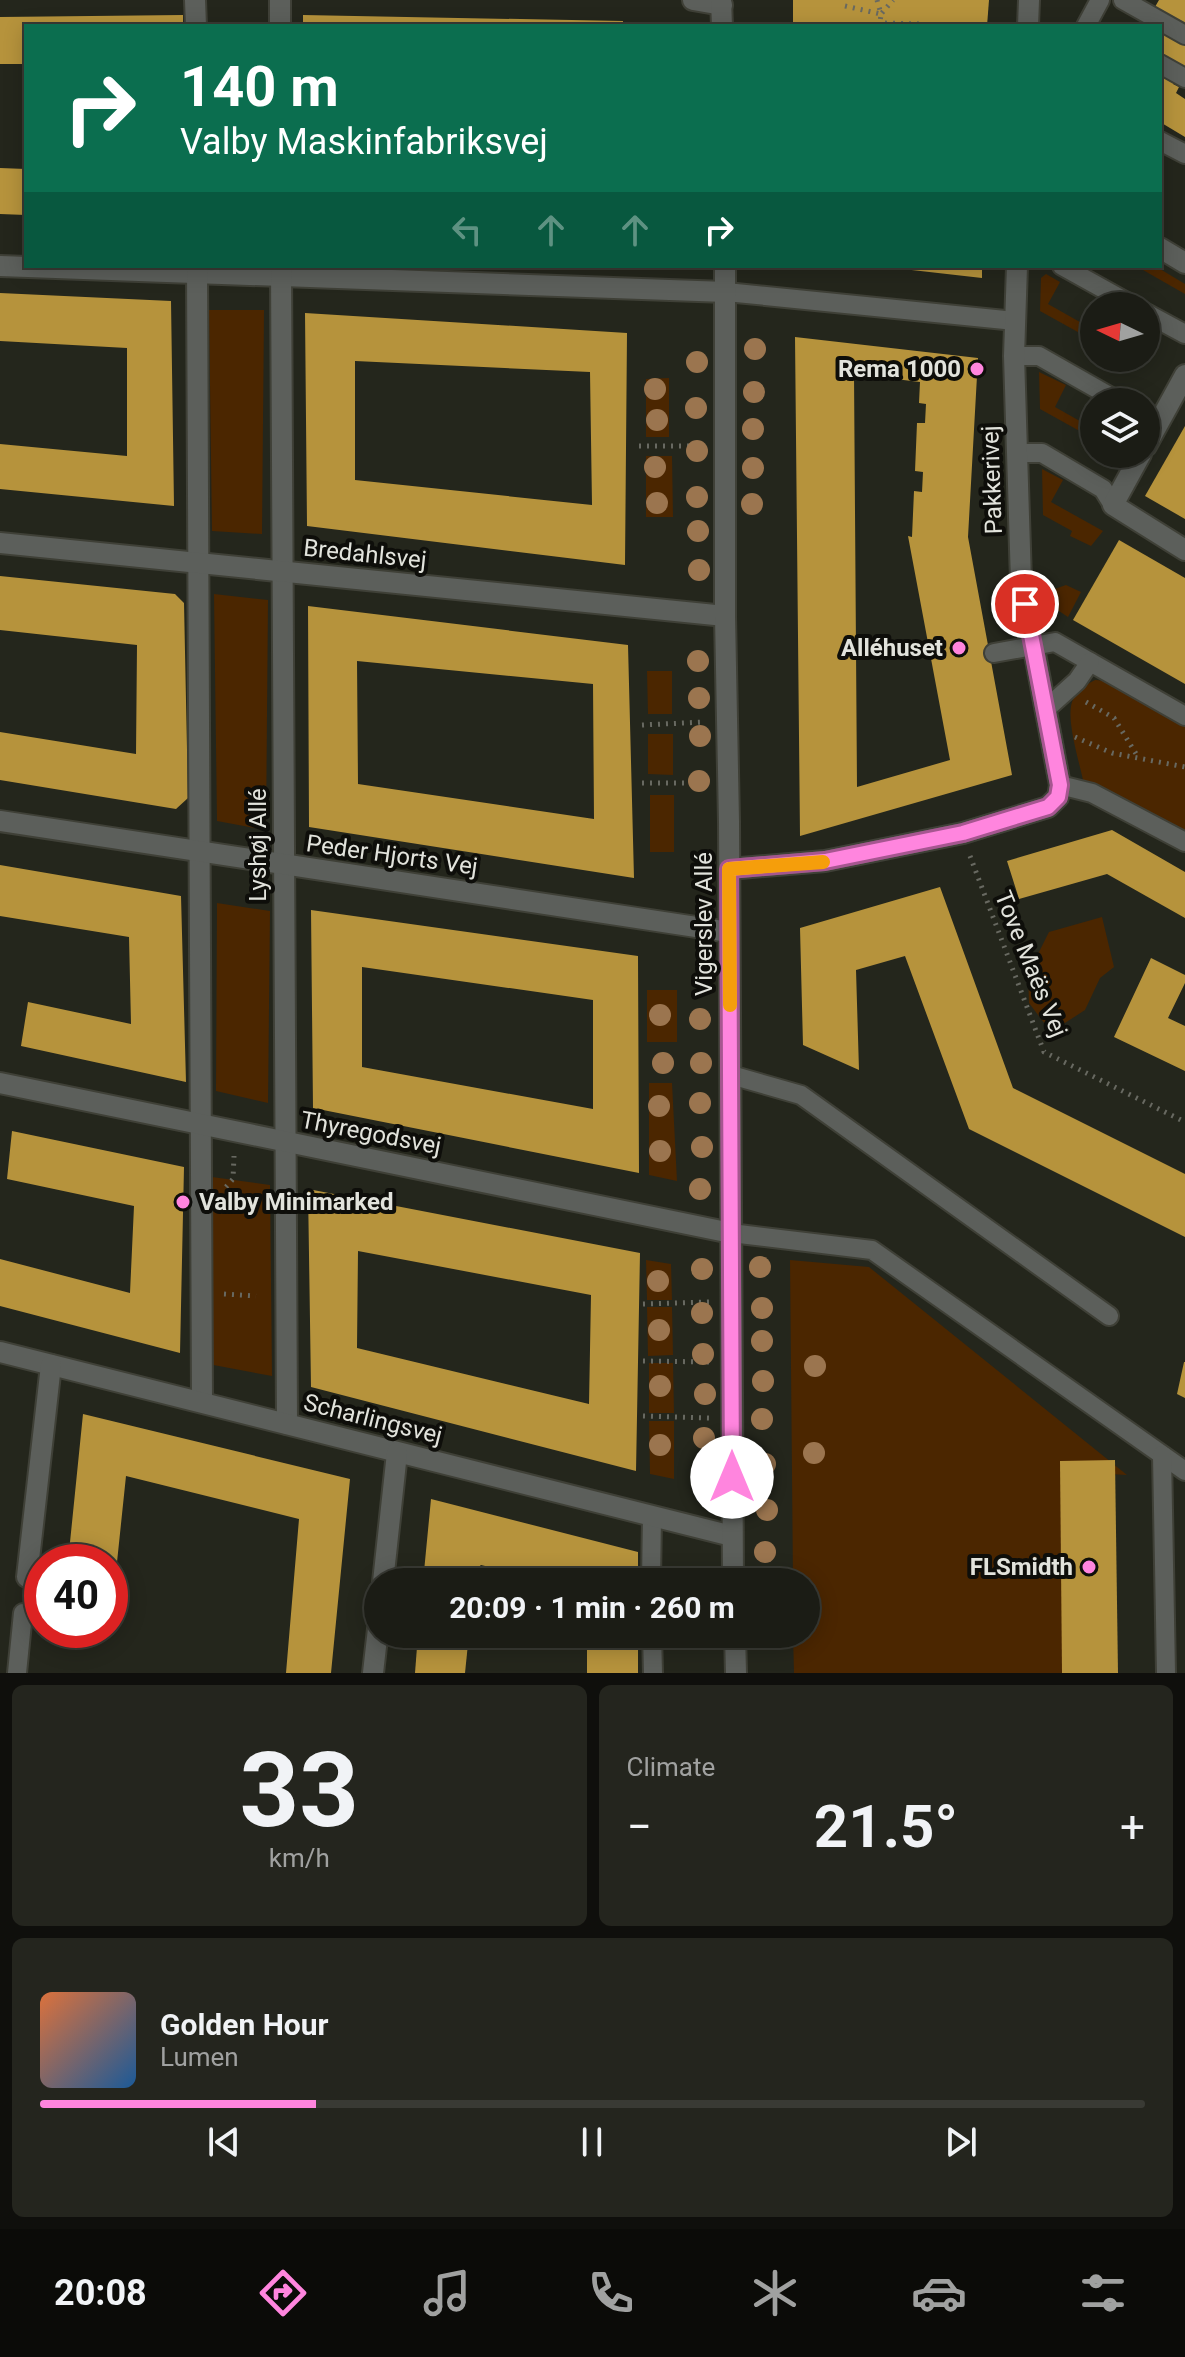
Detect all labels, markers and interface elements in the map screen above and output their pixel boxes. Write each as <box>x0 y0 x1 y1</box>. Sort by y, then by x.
text: 140 m <box>180 54 339 120</box>
icon: right <box>48 56 152 160</box>
text: Valby Maskinfabriksvej <box>180 121 548 163</box>
icon: left <box>445 208 489 252</box>
icon: ahead <box>529 208 573 252</box>
icon: ahead <box>613 208 657 252</box>
icon: right <box>697 208 741 252</box>
north arrow <box>1080 292 1160 372</box>
map controls <box>1080 292 1160 468</box>
place label: Rema 1000 <box>838 355 961 383</box>
marker: Rema 1000 <box>968 360 986 378</box>
button: layers <box>1080 388 1160 468</box>
street label: Pakkerivej <box>976 425 1008 535</box>
street label: Bredahlsvej <box>302 534 428 574</box>
pin <box>991 570 1059 638</box>
icon: arrive <box>1003 582 1047 626</box>
place label: Alléhuset <box>841 634 943 662</box>
marker: Alléhuset <box>950 639 968 657</box>
street label: Lyshøj Allé <box>244 788 272 902</box>
street label: Peder Hjorts Vej <box>305 829 479 881</box>
street label: Vigerslev Allé <box>690 852 718 996</box>
street label: Tove Maës Vej <box>989 887 1073 1041</box>
street label: Thyregodsvej <box>298 1106 444 1160</box>
place label: Valby Minimarked <box>199 1188 393 1216</box>
marker: Valby Minimarked <box>174 1193 192 1211</box>
street label: Scharlingsvej <box>301 1388 445 1450</box>
position arrow <box>690 1435 774 1519</box>
speed limit sign: 40 <box>24 1544 128 1648</box>
place label: FLSmidth <box>970 1553 1073 1581</box>
marker: FLSmidth <box>1080 1558 1098 1576</box>
text: 20:09 · 1 min · 260 m <box>449 1590 735 1625</box>
text: 33 <box>240 1730 359 1851</box>
text: Climate <box>627 1752 715 1782</box>
text: 21.5° <box>814 1791 958 1862</box>
text: − <box>627 1801 652 1853</box>
text: + <box>1120 1801 1145 1853</box>
text: km/h <box>269 1843 330 1873</box>
text: Golden Hour <box>160 2007 329 2042</box>
text: Lumen <box>160 2042 239 2072</box>
icon: previous <box>202 2120 246 2164</box>
icon: pause <box>570 2120 614 2164</box>
icon: next <box>939 2120 983 2164</box>
icon: directions <box>255 2265 311 2321</box>
icon: music <box>419 2265 475 2321</box>
icon: phone <box>583 2265 639 2321</box>
icon: climate <box>747 2265 803 2321</box>
icon: car <box>911 2265 967 2321</box>
icon: filters <box>1075 2265 1131 2321</box>
text: 20:08 <box>54 2272 147 2314</box>

